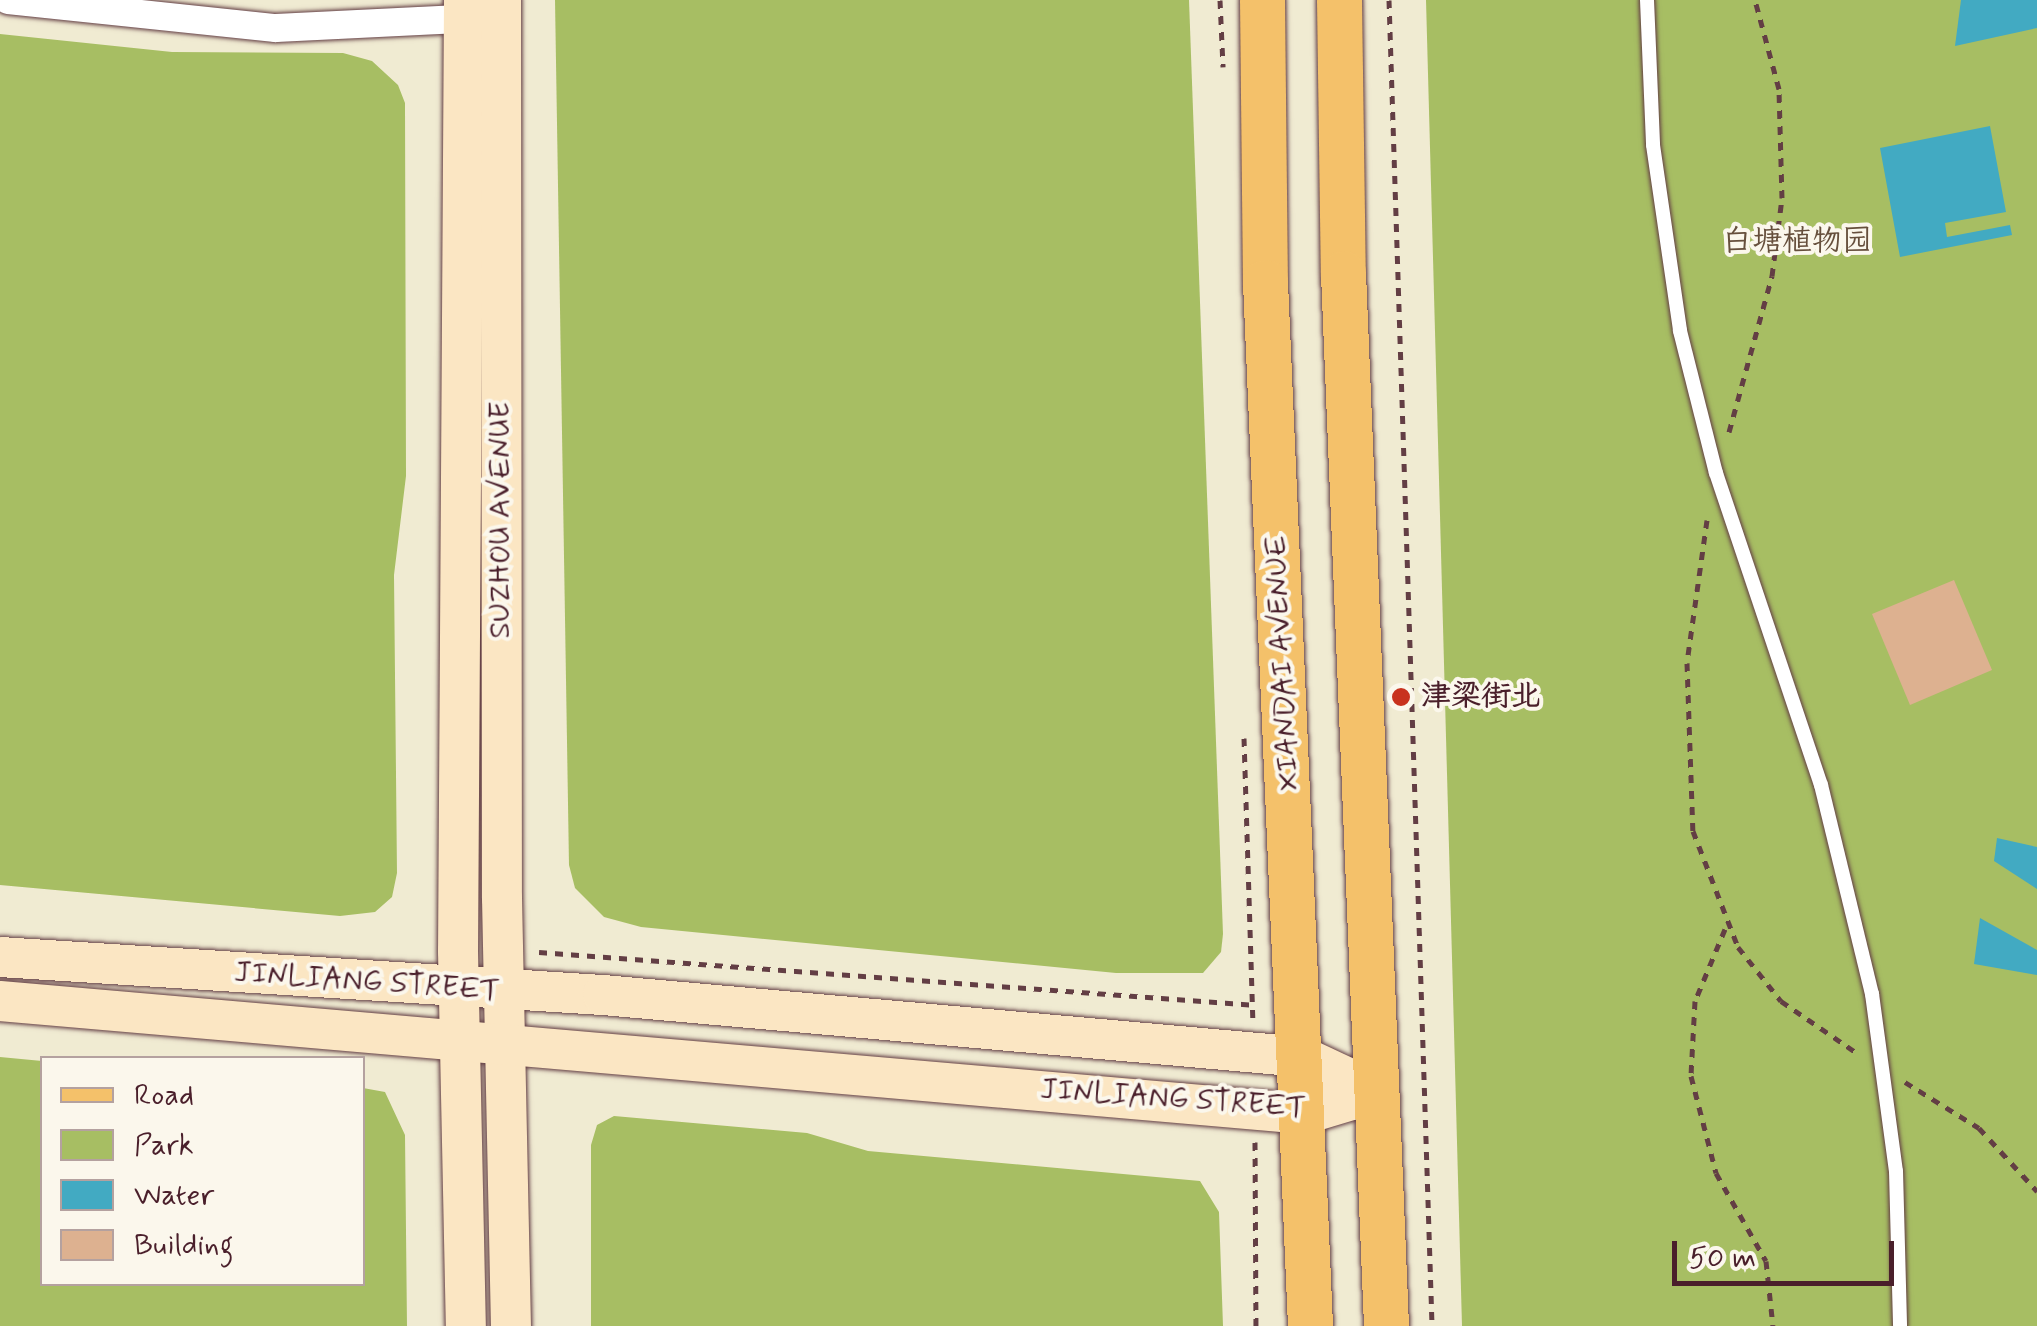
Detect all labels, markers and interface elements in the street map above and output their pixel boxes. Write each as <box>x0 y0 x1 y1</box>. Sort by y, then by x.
park label: 白塘植物园 <box>1722 224 1872 260</box>
street label: SUZHOU AVENUE <box>483 401 519 639</box>
street label: XIANDAI AVENUE <box>1258 534 1308 792</box>
place label: 津梁街北 <box>1421 679 1541 715</box>
marker: 津梁街北 <box>1390 686 1412 708</box>
street label: JINLIANG STREET <box>231 955 503 1009</box>
legend <box>40 1056 365 1286</box>
street label: JINLIANG STREET <box>1037 1072 1309 1126</box>
text: Road <box>134 1076 194 1115</box>
text: Park <box>134 1126 194 1165</box>
text: Water <box>134 1176 214 1215</box>
scale bar <box>1677 1221 1900 1283</box>
text: Building <box>134 1226 233 1265</box>
text: 50 m <box>1689 1239 1756 1278</box>

